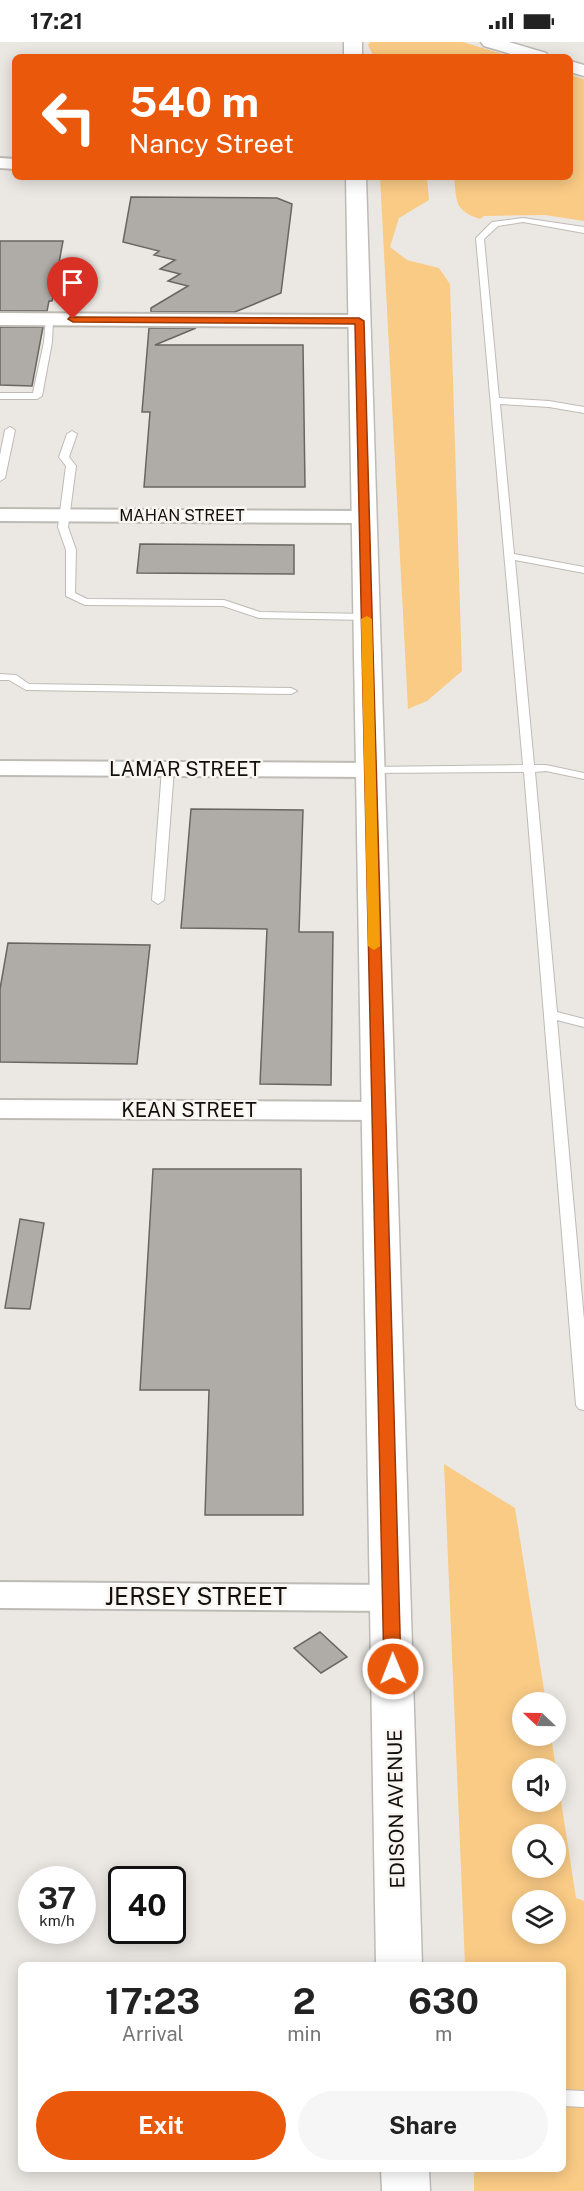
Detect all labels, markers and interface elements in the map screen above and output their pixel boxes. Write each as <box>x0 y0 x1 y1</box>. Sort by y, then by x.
text: 17:21 <box>30 8 83 34</box>
text: 540 m <box>129 77 259 126</box>
icon: left <box>30 78 108 156</box>
text: Nancy Street <box>129 127 294 159</box>
pin <box>47 257 98 319</box>
icon: arrive <box>56 266 89 299</box>
street label: MAHAN STREET <box>119 506 245 525</box>
street label: LAMAR STREET <box>109 757 261 781</box>
street label: KEAN STREET <box>121 1098 257 1122</box>
street label: JERSEY STREET <box>105 1582 287 1610</box>
position arrow <box>361 1637 425 1701</box>
north arrow <box>512 1692 566 1746</box>
map controls <box>512 1692 566 1944</box>
street label: EDISON AVENUE <box>383 1729 409 1889</box>
button: sound <box>512 1758 566 1812</box>
button: search <box>512 1824 566 1878</box>
speed limit sign: 40 <box>108 1866 186 1944</box>
text: 37 <box>38 1880 76 1916</box>
button: layers <box>512 1890 566 1944</box>
text: km/h <box>39 1912 75 1929</box>
text: 17:23 <box>105 1980 200 2022</box>
text: 2 <box>293 1980 316 2022</box>
text: 630 <box>408 1980 479 2022</box>
text: Arrival <box>122 2022 184 2046</box>
text: min <box>287 2022 321 2046</box>
text: m <box>435 2022 452 2046</box>
button: Exit <box>36 2091 286 2160</box>
button: Share <box>298 2091 548 2160</box>

